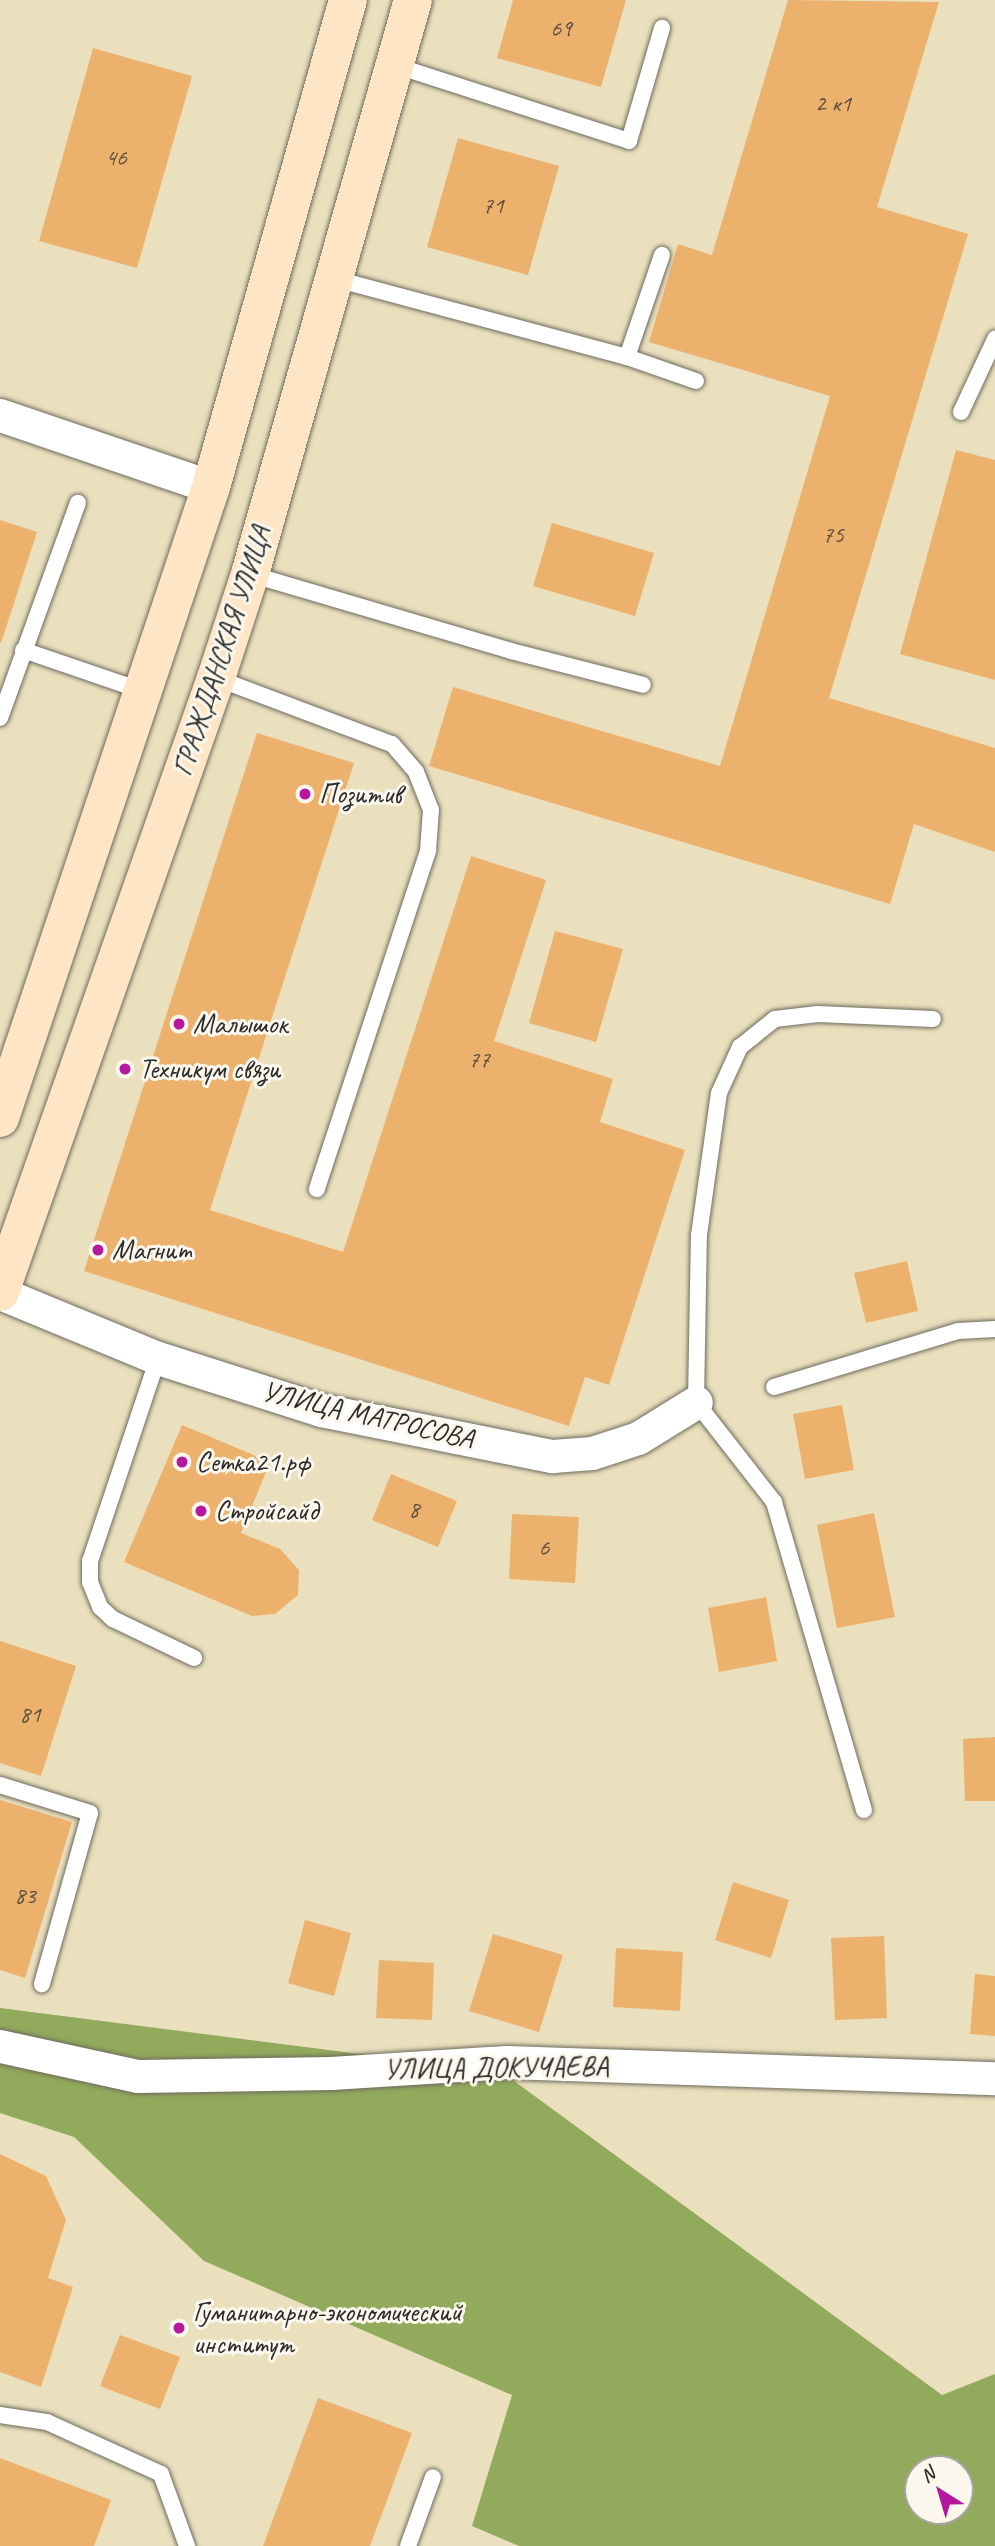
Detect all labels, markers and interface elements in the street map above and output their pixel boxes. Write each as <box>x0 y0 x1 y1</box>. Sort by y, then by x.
house number: 69 <box>550 15 572 43</box>
house number: 2 к1 <box>815 90 851 118</box>
house number: 46 <box>105 144 127 172</box>
house number: 71 <box>482 192 504 220</box>
house number: 75 <box>822 521 844 549</box>
street label: ГРАЖДАНСКАЯ УЛИЦА <box>166 522 278 780</box>
place label: Позитив <box>319 777 401 811</box>
marker: Позитив <box>297 786 313 802</box>
place label: Малышок <box>193 1007 288 1041</box>
marker: Малышок <box>171 1016 187 1032</box>
house number: 77 <box>468 1046 490 1074</box>
place label: Техникум связи <box>139 1052 280 1086</box>
marker: Техникум связи <box>117 1061 133 1077</box>
place label: Магнит <box>112 1233 192 1267</box>
marker: Магнит <box>90 1242 106 1258</box>
street label: УЛИЦА МАТРОСОВА <box>259 1374 477 1456</box>
place label: Сетка21.рф <box>196 1445 310 1479</box>
marker: Сетка21.рф <box>174 1454 190 1470</box>
place label: Стройсайд <box>215 1494 318 1528</box>
house number: 8 <box>409 1496 419 1524</box>
marker: Стройсайд <box>193 1503 209 1519</box>
house number: 6 <box>539 1534 549 1562</box>
house number: 81 <box>19 1701 41 1729</box>
house number: 83 <box>14 1882 36 1910</box>
street label: УЛИЦА ДОКУЧАЕВА <box>384 2049 608 2087</box>
place label: Гуманитарно-экономический институт <box>193 2295 462 2361</box>
marker: Гуманитарно-экономический институт <box>171 2320 187 2336</box>
north arrow <box>904 2455 974 2525</box>
text: N <box>916 2462 939 2488</box>

